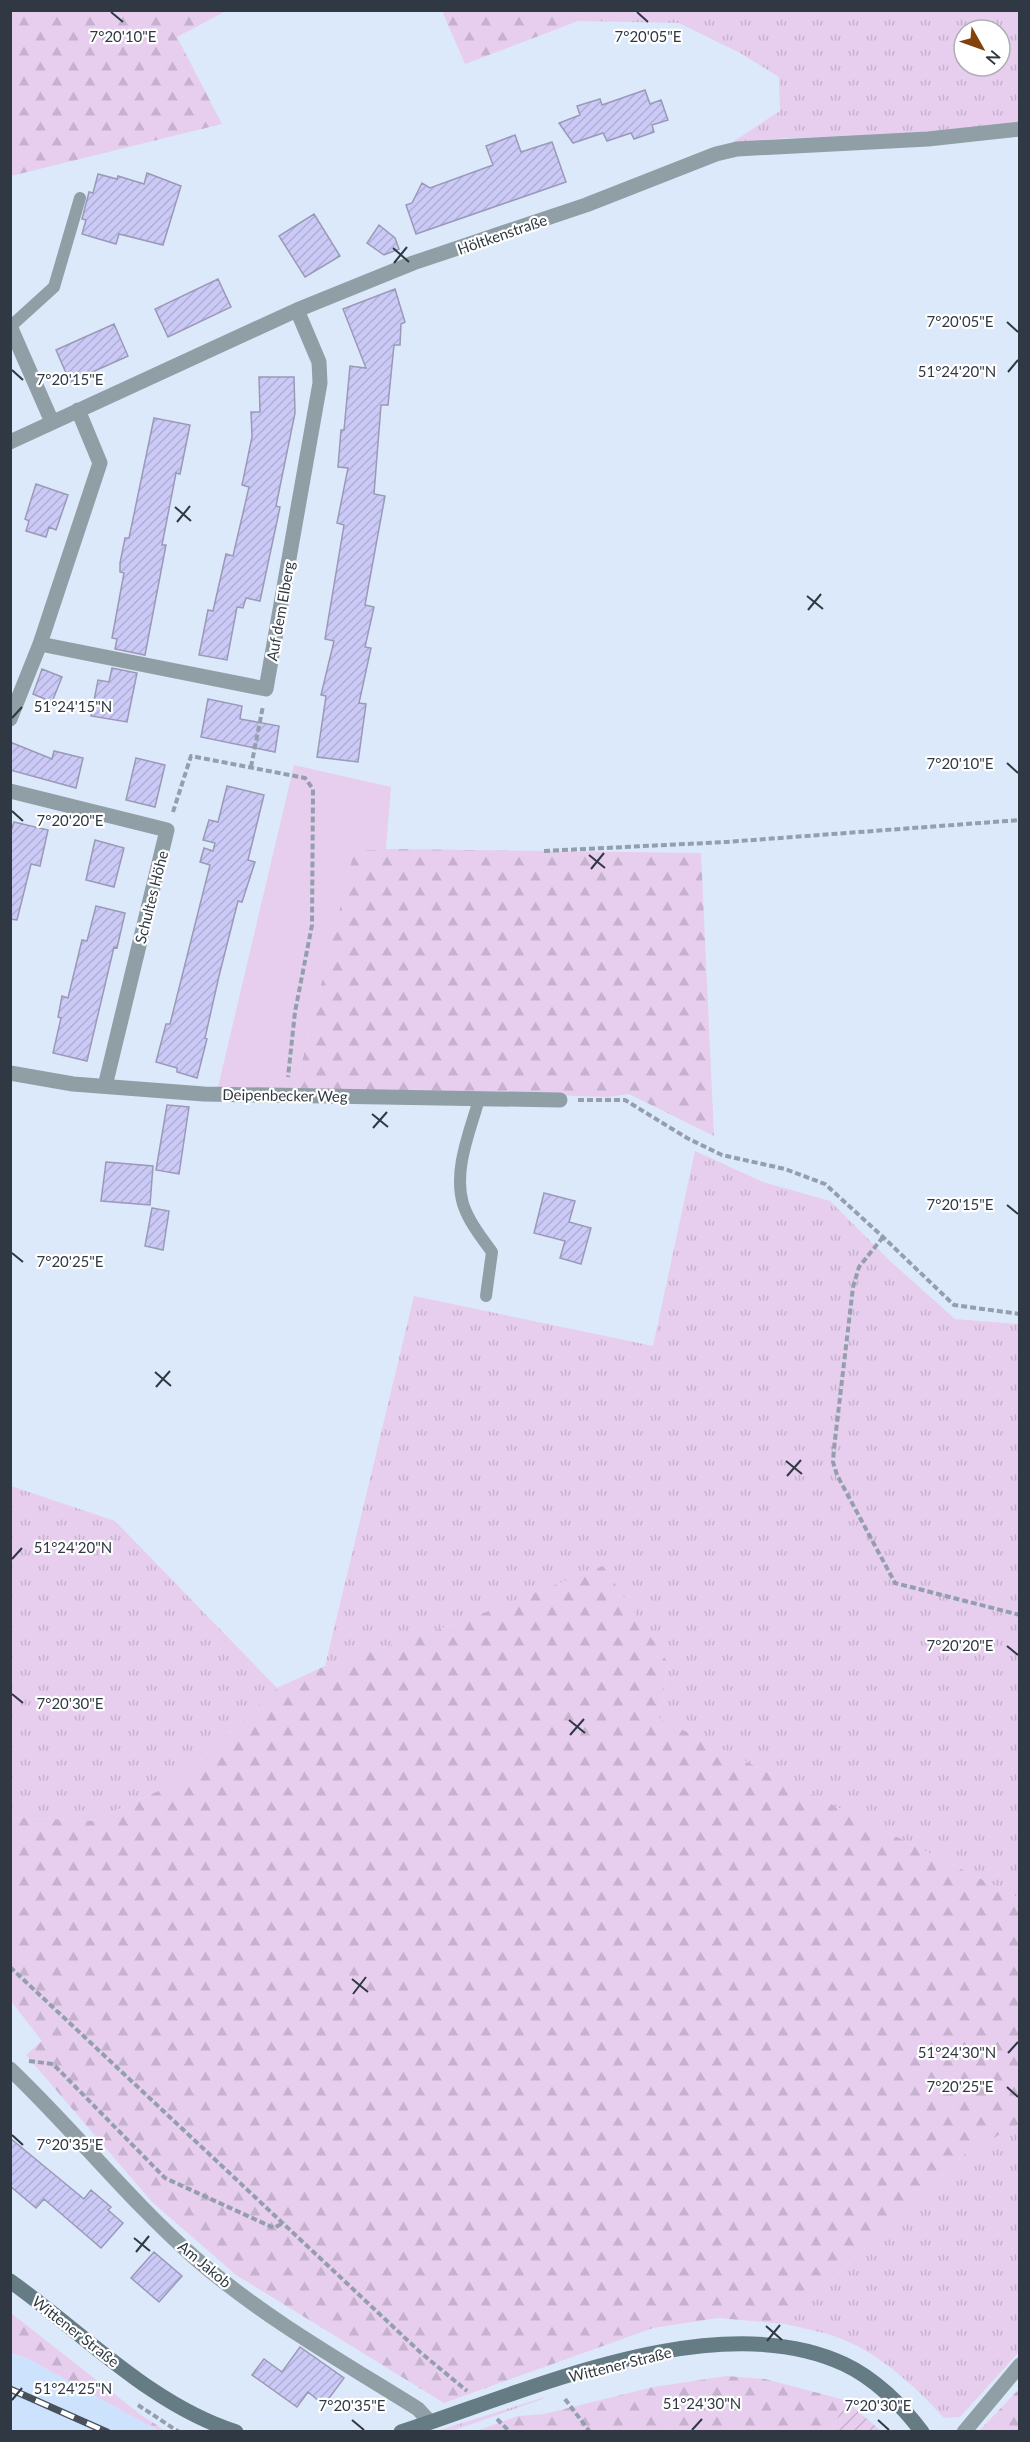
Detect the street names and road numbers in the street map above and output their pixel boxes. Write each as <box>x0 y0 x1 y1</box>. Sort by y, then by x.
street label: Höltkenstraße <box>455 210 549 258</box>
street label: Auf dem Elberg <box>262 559 298 662</box>
street label: Schultes Höhe <box>131 849 171 945</box>
street label: Deipenbecker Weg <box>222 1085 348 1105</box>
street label: Am Jakob <box>175 2237 235 2291</box>
street label: Wittener Straße <box>29 2292 123 2370</box>
street label: Wittener Straße <box>567 2343 673 2385</box>

